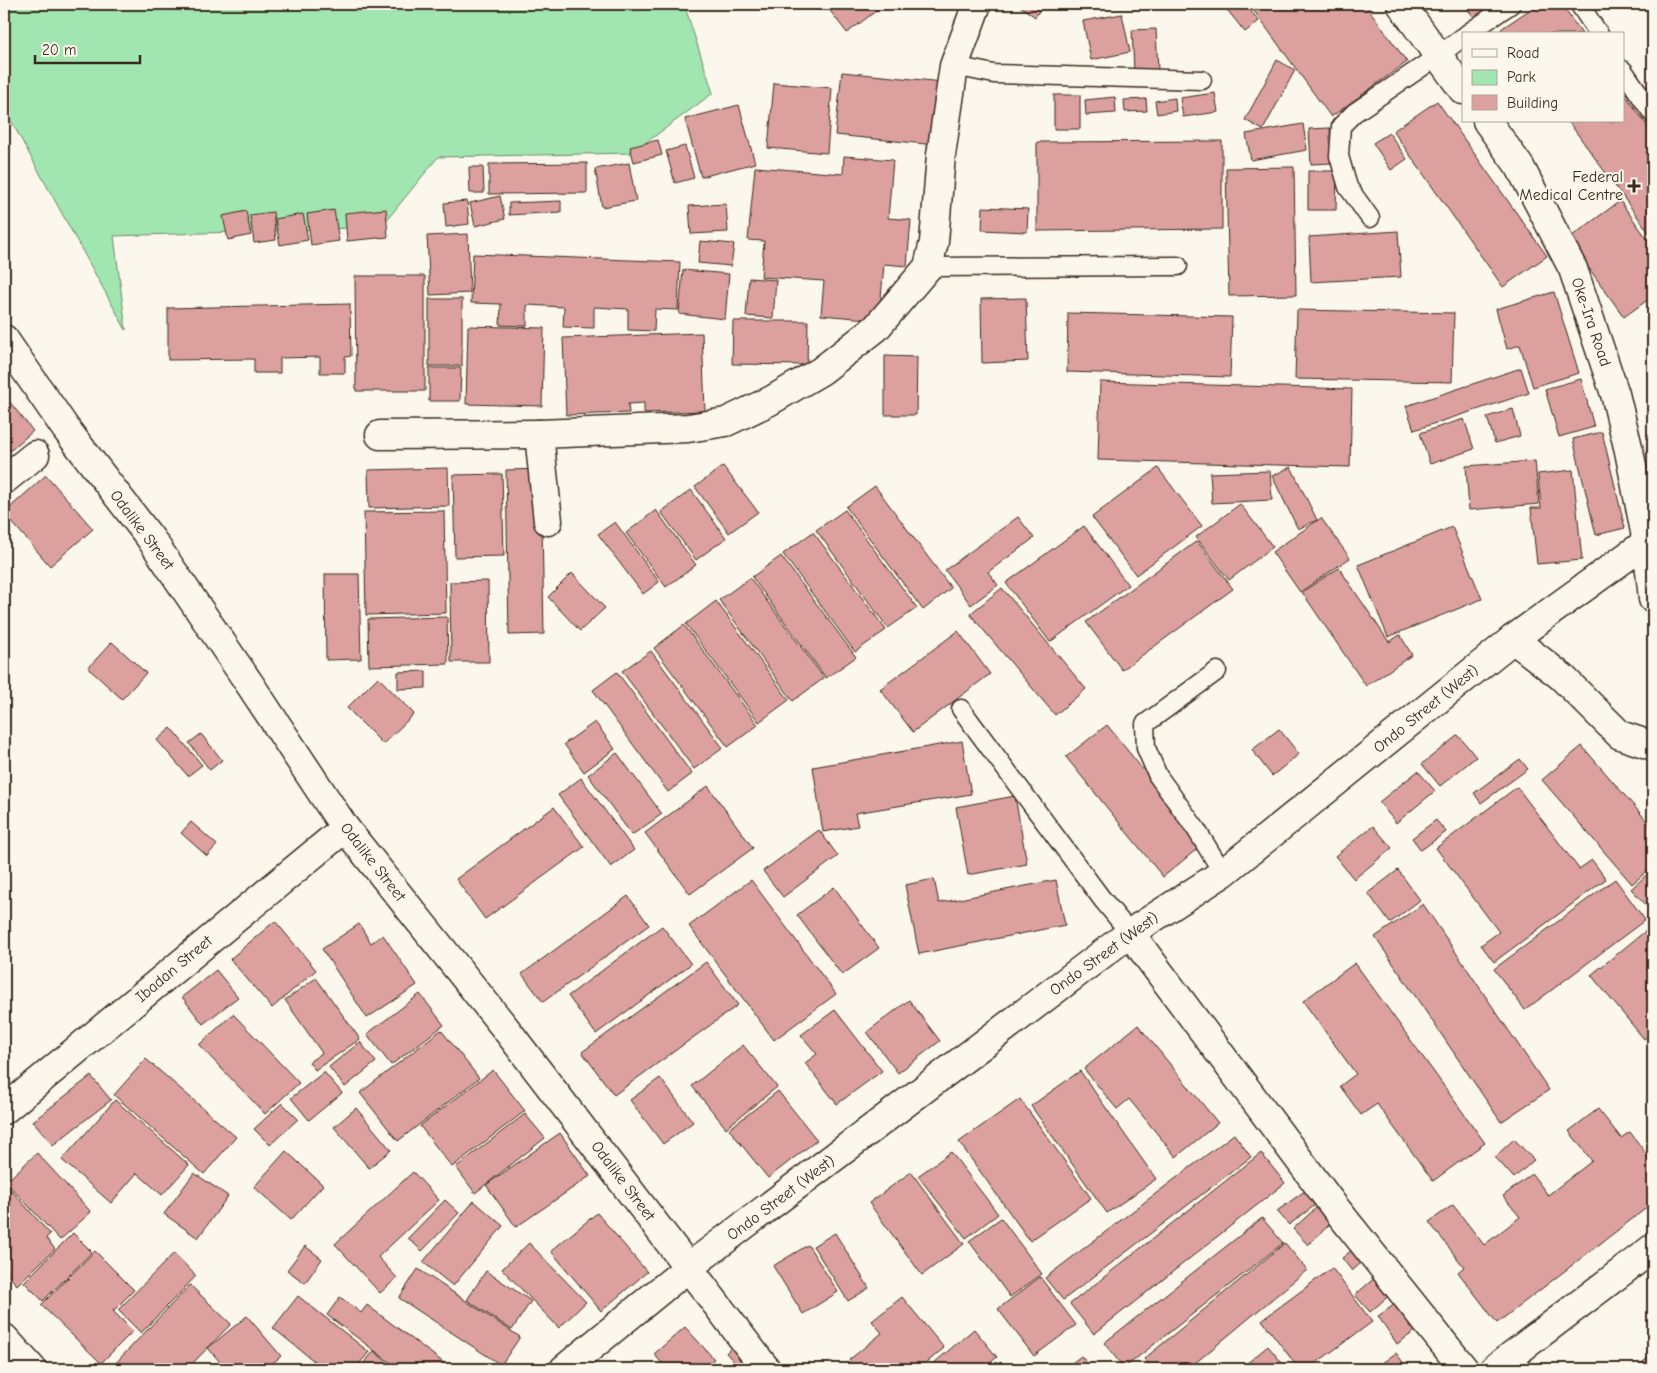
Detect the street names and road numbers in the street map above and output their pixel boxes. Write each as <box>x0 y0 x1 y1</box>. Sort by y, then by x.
street label: Oke-Ira Road <box>1567 275 1615 369</box>
street label: Odalike Street <box>106 487 178 574</box>
street label: Ondo Street (West) <box>1370 661 1482 757</box>
street label: Odalike Street <box>337 819 410 905</box>
street label: Ondo Street (West) <box>1046 909 1162 999</box>
street label: Ibadan Street <box>132 932 216 1006</box>
street label: Odalike Street <box>587 1138 659 1225</box>
street label: Ondo Street (West) <box>724 1152 838 1244</box>

